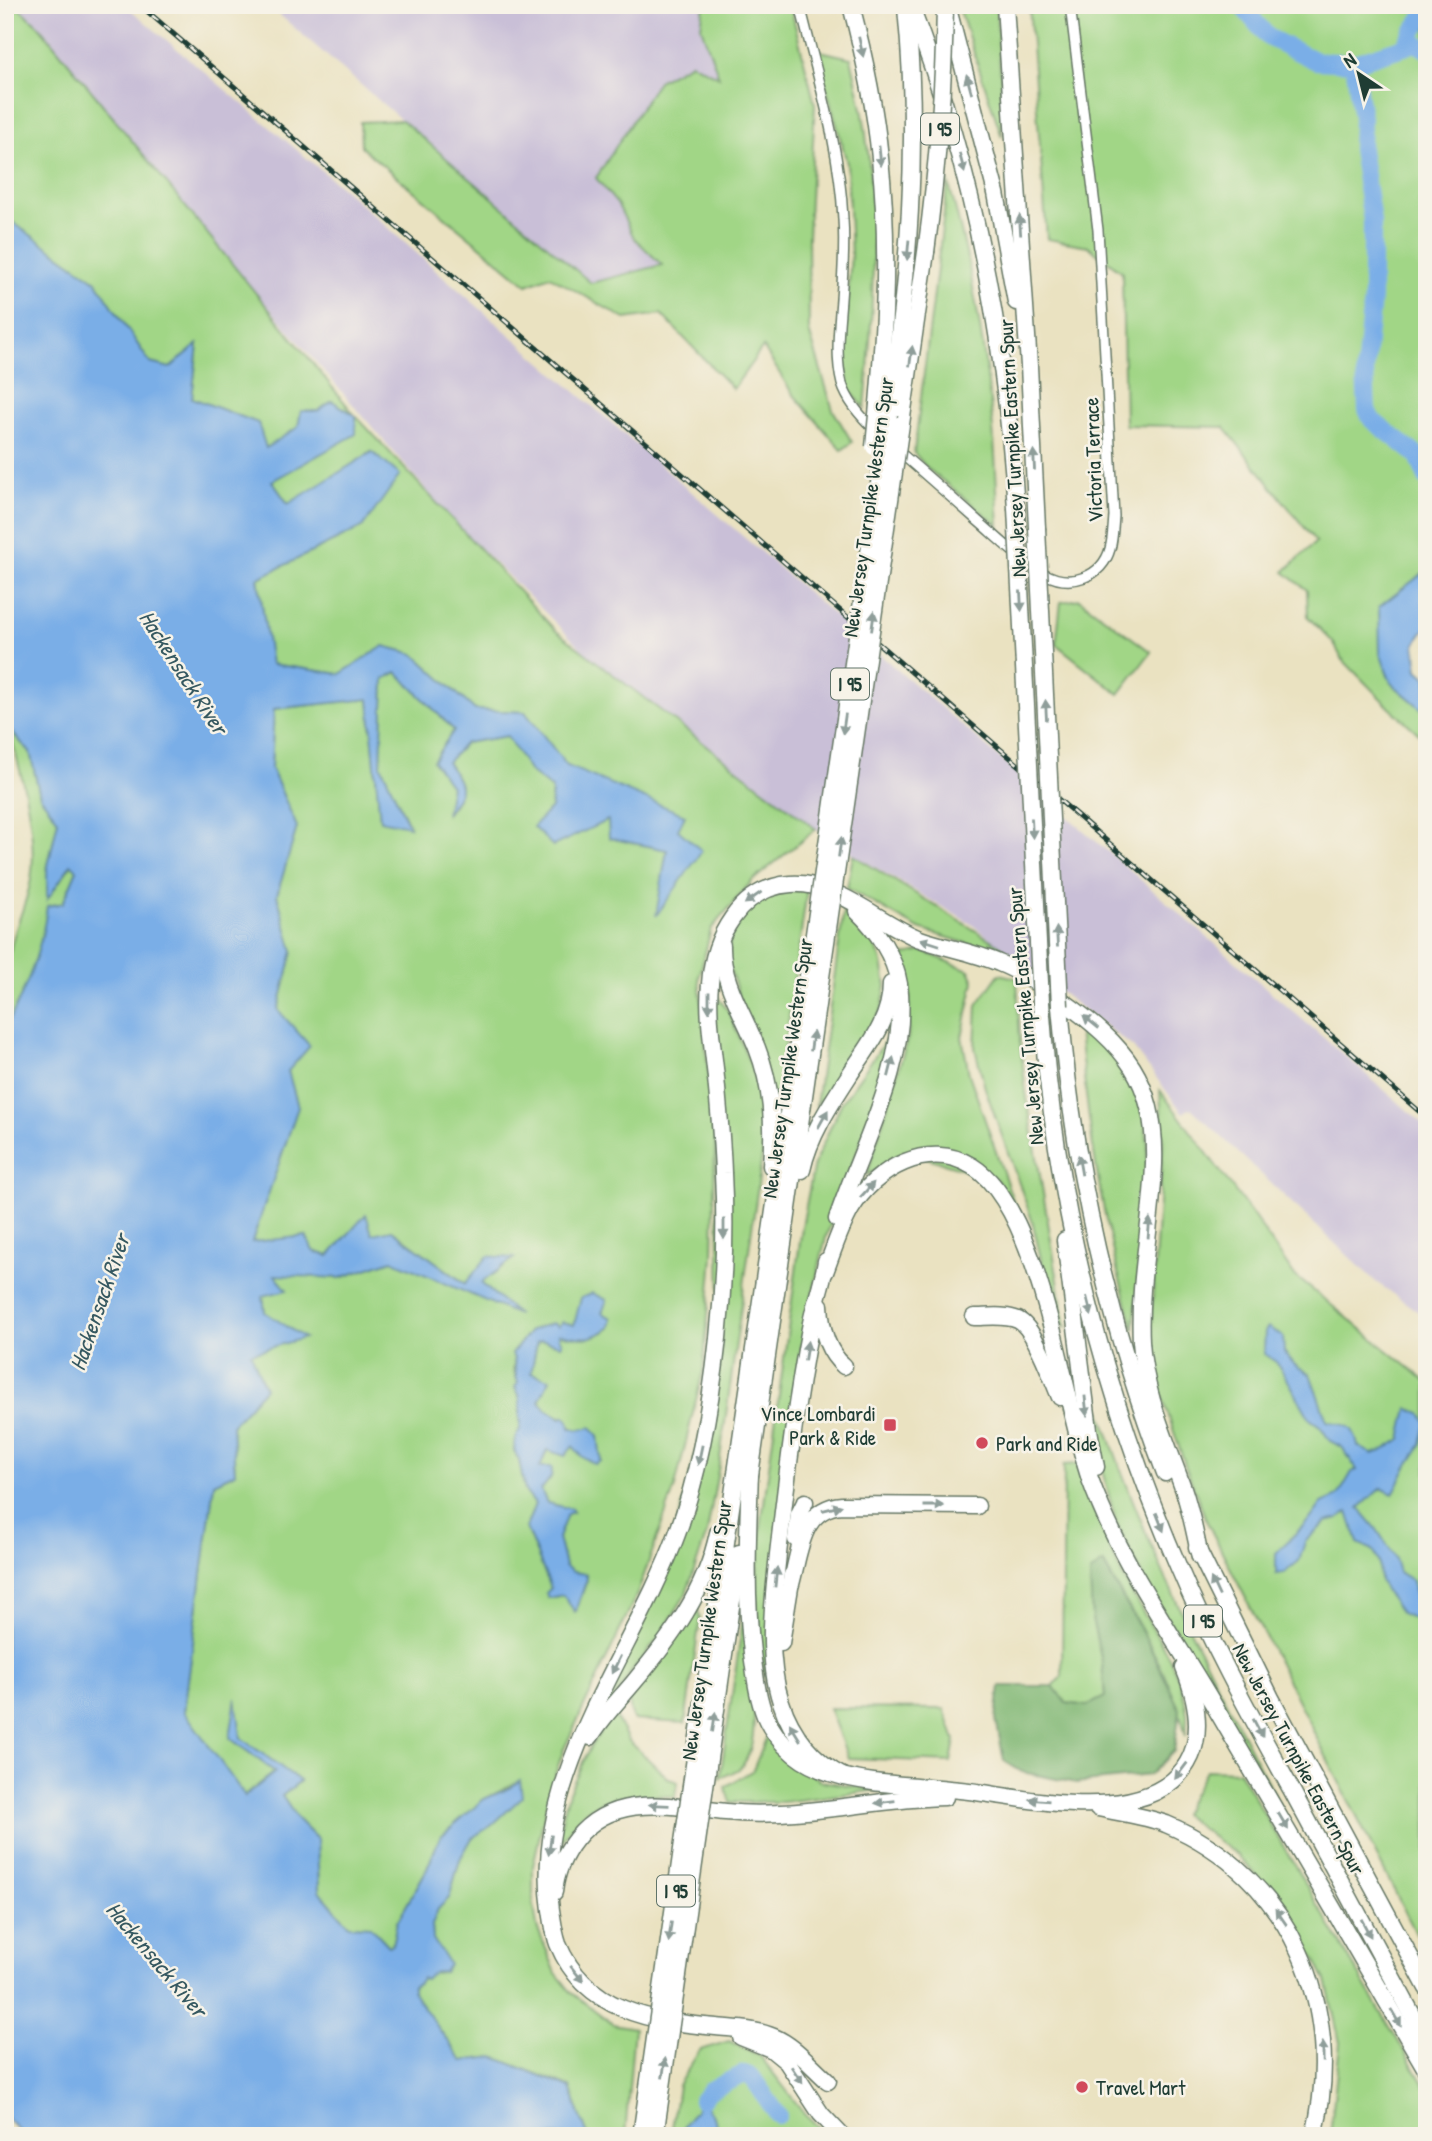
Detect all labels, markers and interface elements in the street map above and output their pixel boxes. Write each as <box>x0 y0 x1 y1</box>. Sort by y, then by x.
one-way arrow <box>856 36 867 58</box>
north arrow <box>1324 38 1394 108</box>
text: N <box>1338 47 1361 74</box>
one-way arrow <box>963 73 974 95</box>
road number: I 95 <box>921 113 959 144</box>
one-way arrow <box>875 146 886 168</box>
one-way arrow <box>957 152 968 174</box>
one-way arrow <box>1014 214 1025 236</box>
one-way arrow <box>902 239 913 261</box>
street label: New Jersey Turnpike Eastern Spur <box>991 318 1033 578</box>
one-way arrow <box>906 345 917 367</box>
street label: New Jersey Turnpike Western Spur <box>835 375 901 639</box>
street label: Victoria Terrace <box>1076 397 1110 523</box>
one-way arrow <box>1028 449 1039 471</box>
one-way arrow <box>1015 590 1026 612</box>
water label: Hackensack River <box>132 604 237 743</box>
one-way arrow <box>867 610 878 632</box>
road number: I 95 <box>831 668 869 699</box>
one-way arrow <box>1040 699 1051 721</box>
one-way arrow <box>838 713 849 735</box>
one-way arrow <box>1027 817 1038 839</box>
one-way arrow <box>835 835 846 857</box>
street label: New Jersey Turnpike Eastern Spur <box>999 886 1051 1146</box>
one-way arrow <box>744 891 762 905</box>
one-way arrow <box>1051 926 1062 948</box>
street label: New Jersey Turnpike Western Spur <box>754 936 820 1200</box>
one-way arrow <box>919 936 940 946</box>
one-way arrow <box>703 991 715 1013</box>
one-way arrow <box>1082 1014 1100 1029</box>
one-way arrow <box>807 1029 818 1051</box>
one-way arrow <box>886 1056 897 1078</box>
one-way arrow <box>817 1109 829 1129</box>
one-way arrow <box>1074 1154 1085 1176</box>
one-way arrow <box>858 1182 874 1199</box>
one-way arrow <box>1144 1217 1155 1239</box>
one-way arrow <box>718 1218 730 1240</box>
water label: Hackensack River <box>61 1227 138 1374</box>
one-way arrow <box>1084 1296 1095 1318</box>
one-way arrow <box>801 1340 812 1362</box>
one-way arrow <box>1081 1395 1092 1417</box>
place label: Vince Lombardi Park & Ride <box>760 1399 876 1452</box>
marker: Vince Lombardi Park & Ride <box>882 1417 898 1433</box>
place label: Park and Ride <box>996 1429 1098 1458</box>
marker: Park and Ride <box>974 1435 990 1451</box>
one-way arrow <box>694 1444 705 1466</box>
street label: New Jersey Turnpike Western Spur <box>673 1498 739 1762</box>
one-way arrow <box>923 1500 945 1512</box>
one-way arrow <box>821 1502 843 1513</box>
one-way arrow <box>1154 1512 1165 1533</box>
one-way arrow <box>771 1566 782 1588</box>
one-way arrow <box>1209 1577 1220 1597</box>
road number: I 95 <box>1184 1606 1222 1637</box>
street label: New Jersey Turnpike Eastern Spur <box>1226 1638 1372 1880</box>
one-way arrow <box>611 1655 622 1675</box>
one-way arrow <box>709 1711 720 1733</box>
one-way arrow <box>1251 1718 1263 1738</box>
one-way arrow <box>789 1723 802 1742</box>
one-way arrow <box>1174 1761 1188 1780</box>
one-way arrow <box>1028 1794 1050 1805</box>
one-way arrow <box>874 1796 896 1807</box>
one-way arrow <box>648 1800 670 1811</box>
one-way arrow <box>1277 1811 1289 1830</box>
one-way arrow <box>545 1834 556 1856</box>
road number: I 95 <box>657 1876 695 1907</box>
water label: Hackensack River <box>99 1895 217 2026</box>
one-way arrow <box>1274 1908 1288 1926</box>
one-way arrow <box>1360 1918 1371 1938</box>
one-way arrow <box>664 1921 675 1943</box>
one-way arrow <box>569 1965 584 1983</box>
one-way arrow <box>1390 2008 1402 2028</box>
one-way arrow <box>1317 2041 1329 2063</box>
one-way arrow <box>659 2057 670 2079</box>
one-way arrow <box>790 2066 803 2085</box>
place label: Travel Mart <box>1096 2073 1186 2102</box>
marker: Travel Mart <box>1074 2079 1090 2095</box>

